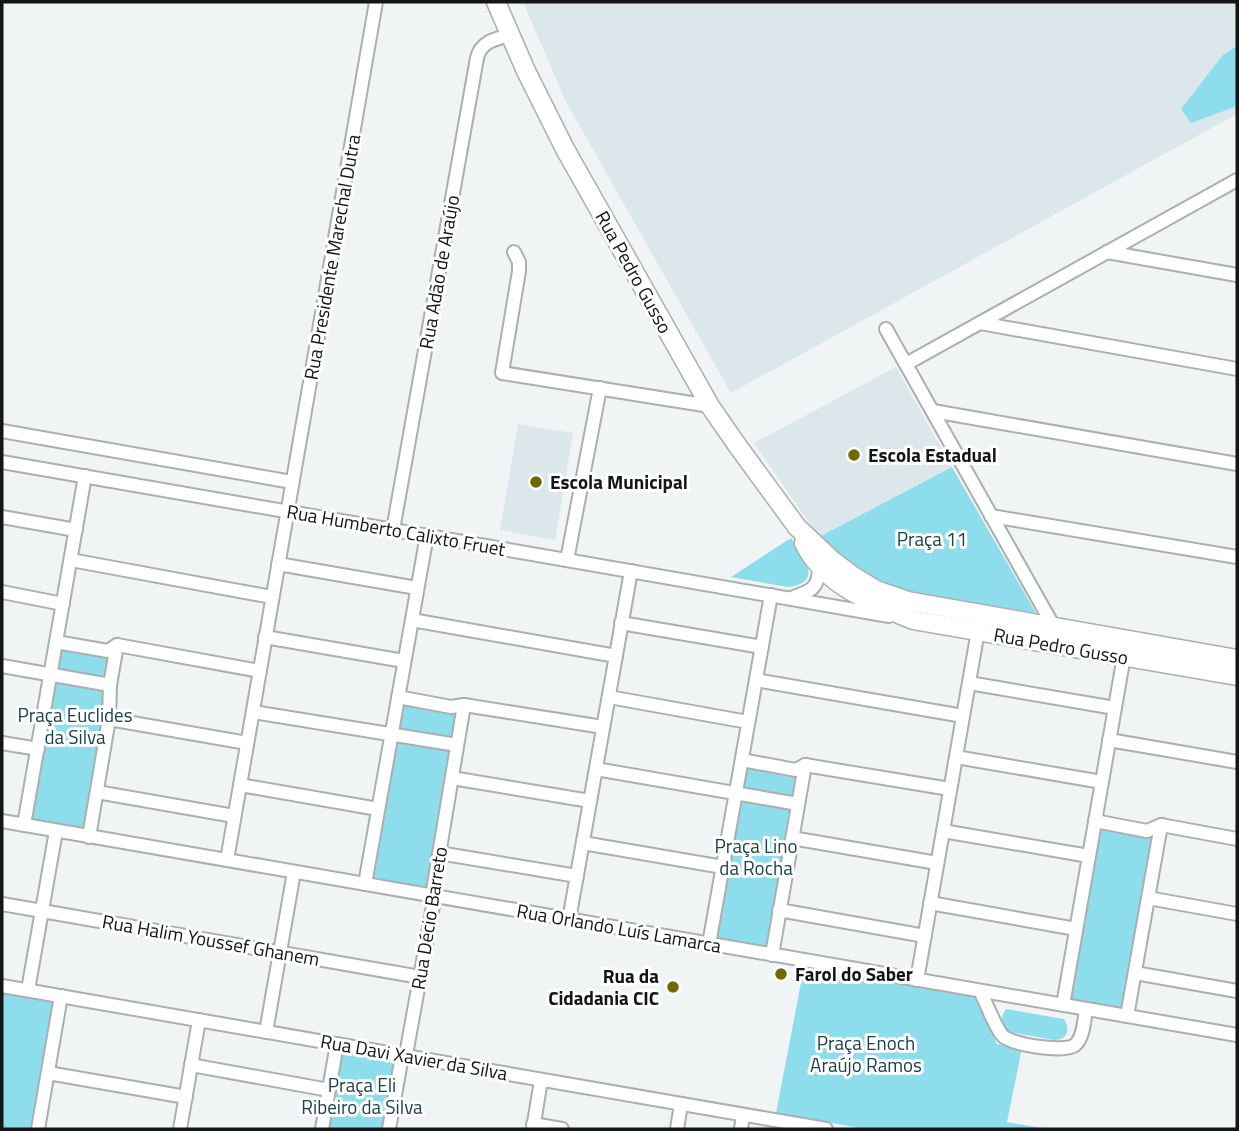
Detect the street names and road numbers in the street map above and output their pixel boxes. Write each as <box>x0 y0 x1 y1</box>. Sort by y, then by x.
street label: Rua Presidente Marechal Dutra <box>296 131 367 382</box>
street label: Rua Adão de Araújo <box>411 193 466 351</box>
street label: Rua Pedro Gusso <box>589 205 680 338</box>
street label: Rua Humberto Calixto Fruet <box>284 496 508 563</box>
street label: Rua Pedro Gusso <box>991 619 1131 672</box>
street label: Rua Décio Barreto <box>403 844 454 991</box>
street label: Rua Orlando Luís Lamarca <box>514 895 724 960</box>
street label: Rua Halim Youssef Ghanem <box>100 906 322 973</box>
street label: Rua Davi Xavier da Silva <box>318 1026 510 1087</box>

